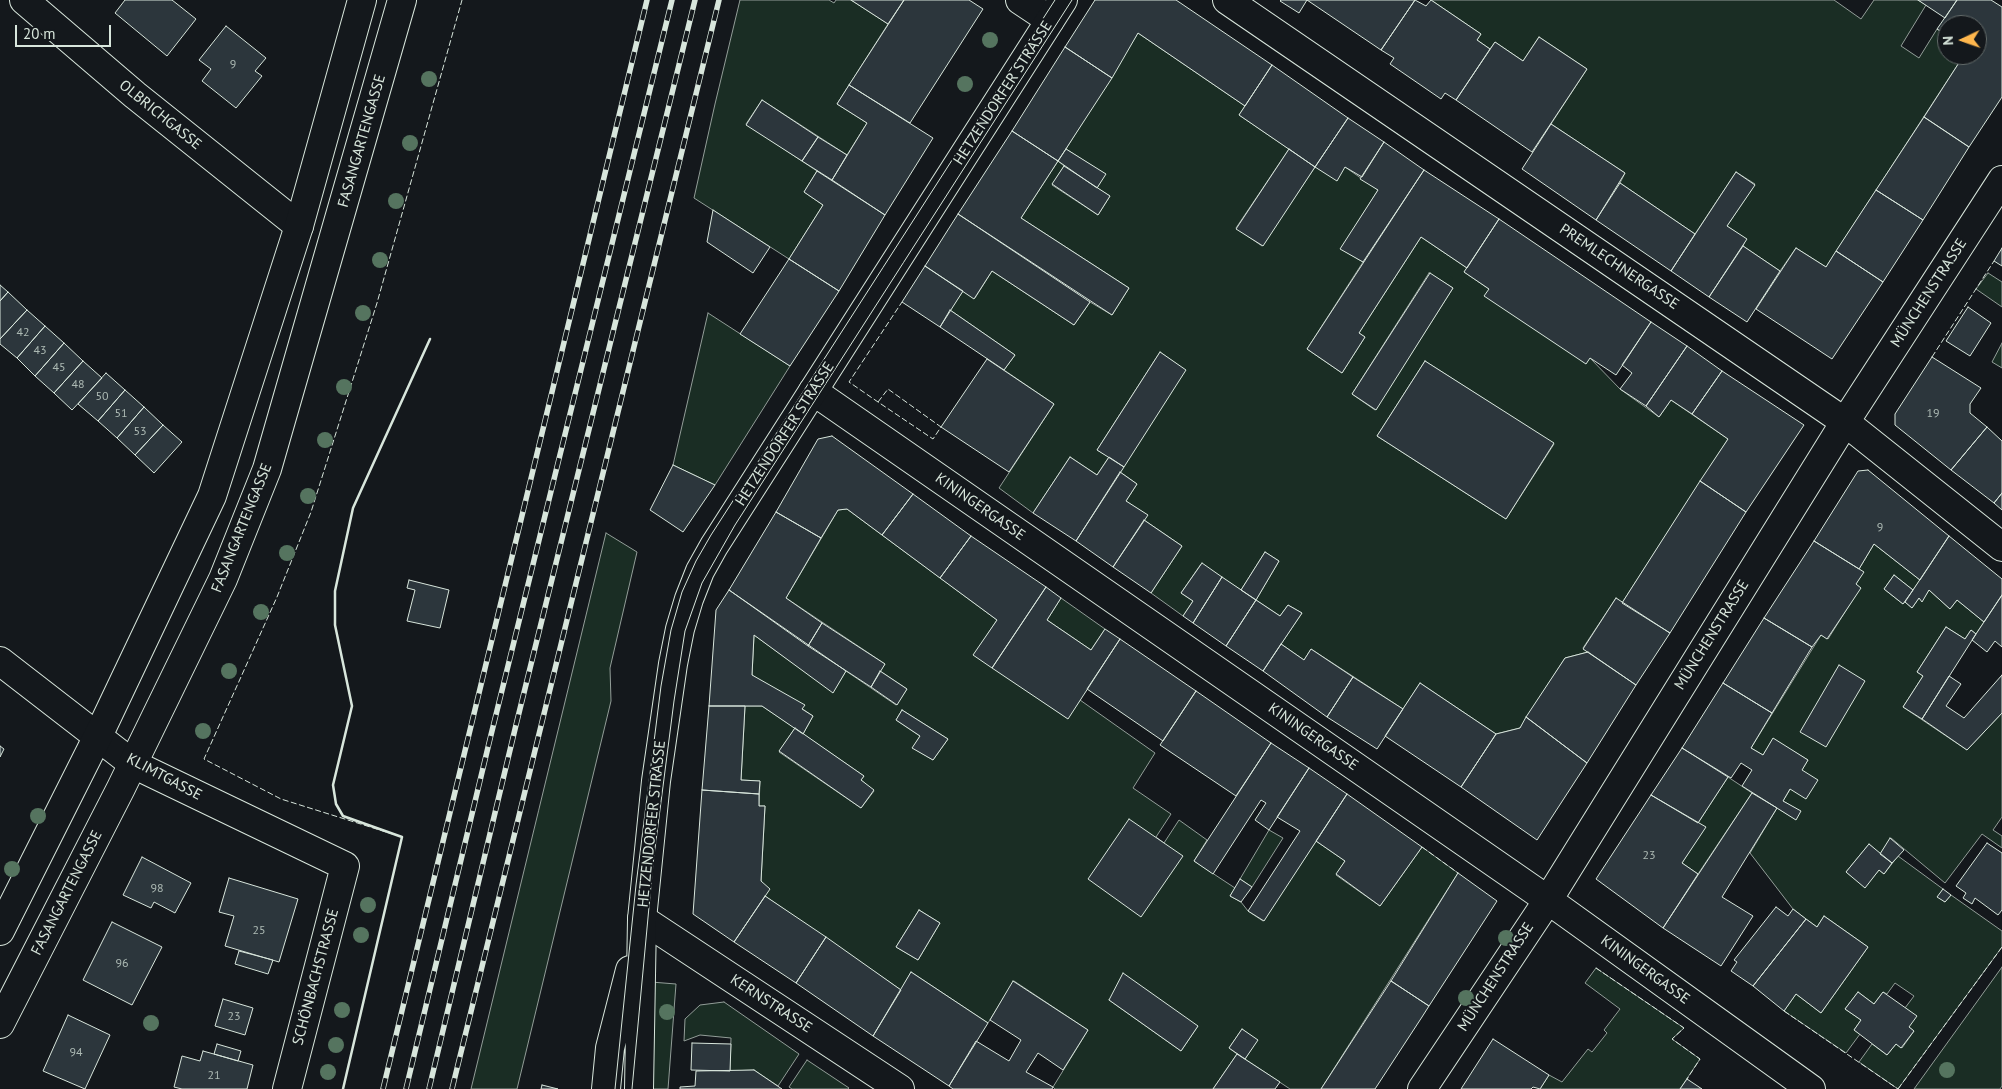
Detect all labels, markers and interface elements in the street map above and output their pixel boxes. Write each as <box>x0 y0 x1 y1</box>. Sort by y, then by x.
scale bar <box>18 15 114 47</box>
north arrow <box>1937 15 1987 65</box>
street label: HETZENDORFER STRASSE <box>950 18 1056 168</box>
text: 20 m <box>23 24 56 43</box>
text: N <box>1939 36 1957 46</box>
house number: 9 <box>230 58 236 72</box>
street label: FASANGARTENGASSE <box>334 72 390 210</box>
street label: OLBRICHGASSE <box>115 76 205 154</box>
street label: PREMLECHNERGASSE <box>1556 220 1682 314</box>
street label: MÜNCHENSTRASSE <box>1887 235 1971 351</box>
house number: 42 <box>16 326 30 340</box>
house number: 43 <box>33 344 47 358</box>
street label: HETZENDORFER STRASSE <box>732 359 838 509</box>
house number: 45 <box>52 361 66 375</box>
house number: 48 <box>71 378 85 392</box>
house number: 50 <box>95 390 109 404</box>
house number: 51 <box>114 407 128 421</box>
house number: 19 <box>1926 407 1940 421</box>
house number: 53 <box>133 425 147 439</box>
street label: FASANGARTENGASSE <box>208 461 276 595</box>
street label: KININGERGASSE <box>932 469 1028 545</box>
house number: 9 <box>1877 521 1883 535</box>
street label: MÜNCHENSTRASSE <box>1671 577 1753 693</box>
street label: KININGERGASSE <box>1265 699 1361 775</box>
street label: HETZENDORFER STRASSE <box>634 740 670 908</box>
street label: KLIMTGASSE <box>123 750 205 804</box>
street label: FASANGARTENGASSE <box>28 828 106 958</box>
house number: 23 <box>1642 849 1656 863</box>
house number: 98 <box>150 882 164 896</box>
street label: SCHÖNBACHSTRASSE <box>289 907 343 1047</box>
street label: MÜNCHENSTRASSE <box>1454 919 1538 1035</box>
house number: 25 <box>252 924 266 938</box>
street label: KININGERGASSE <box>1597 932 1693 1008</box>
house number: 96 <box>115 957 129 971</box>
street label: KERNSTRASSE <box>727 971 815 1037</box>
house number: 23 <box>227 1010 241 1024</box>
house number: 94 <box>69 1046 83 1060</box>
house number: 21 <box>207 1069 221 1083</box>

